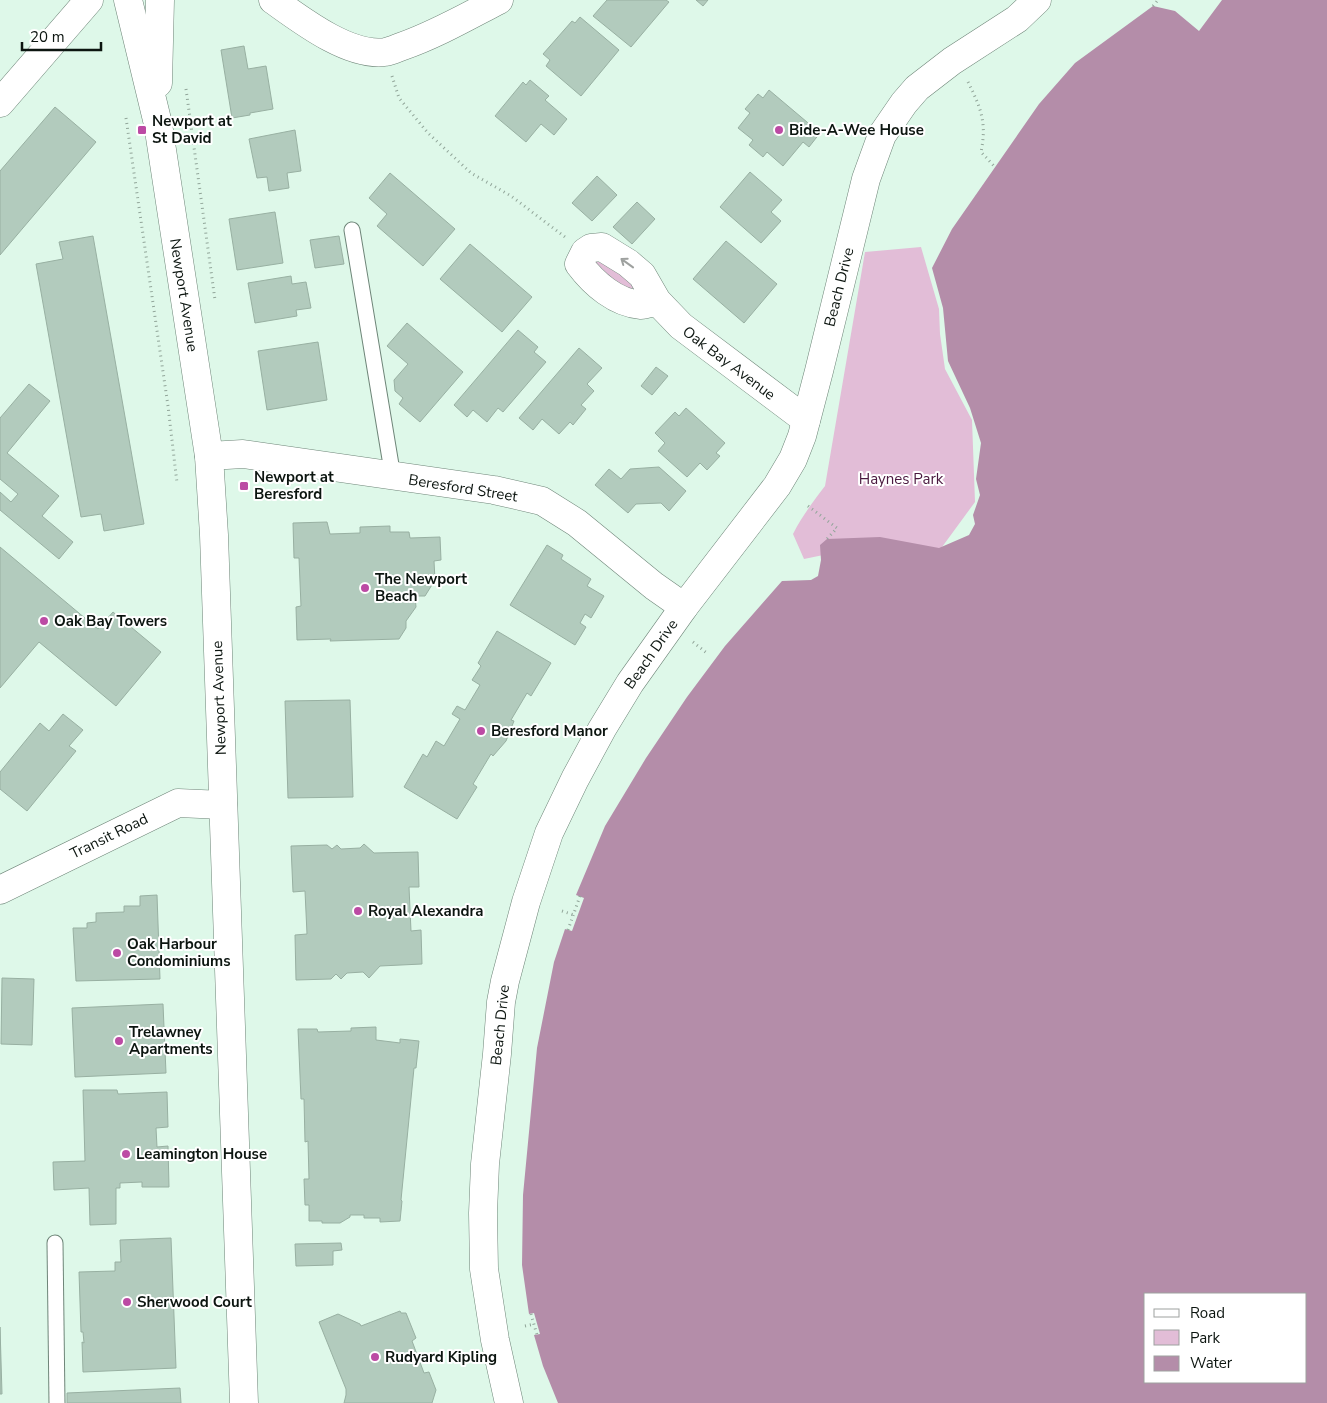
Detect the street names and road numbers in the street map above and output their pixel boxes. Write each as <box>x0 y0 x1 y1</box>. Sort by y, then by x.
street label: Newport Avenue <box>165 237 203 353</box>
street label: Beach Drive <box>820 245 859 329</box>
street label: Oak Bay Avenue <box>678 321 780 405</box>
street label: Beresford Street <box>407 469 520 507</box>
street label: Beach Drive <box>620 615 682 693</box>
street label: Newport Avenue <box>207 640 231 756</box>
street label: Transit Road <box>67 809 151 863</box>
street label: Beach Drive <box>486 984 514 1066</box>

